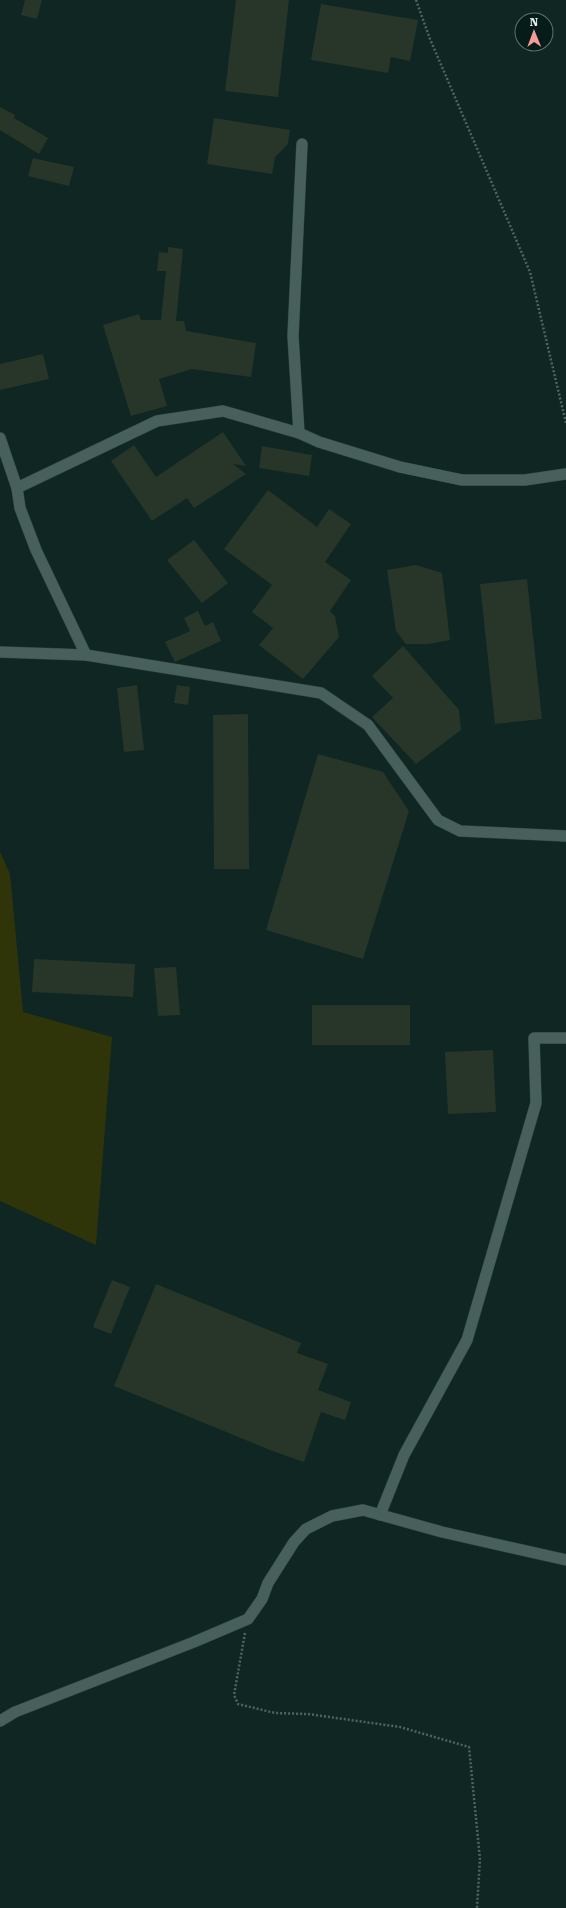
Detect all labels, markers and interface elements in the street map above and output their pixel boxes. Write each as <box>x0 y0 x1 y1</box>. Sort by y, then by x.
north arrow <box>514 12 554 52</box>
text: N <box>529 16 539 29</box>

